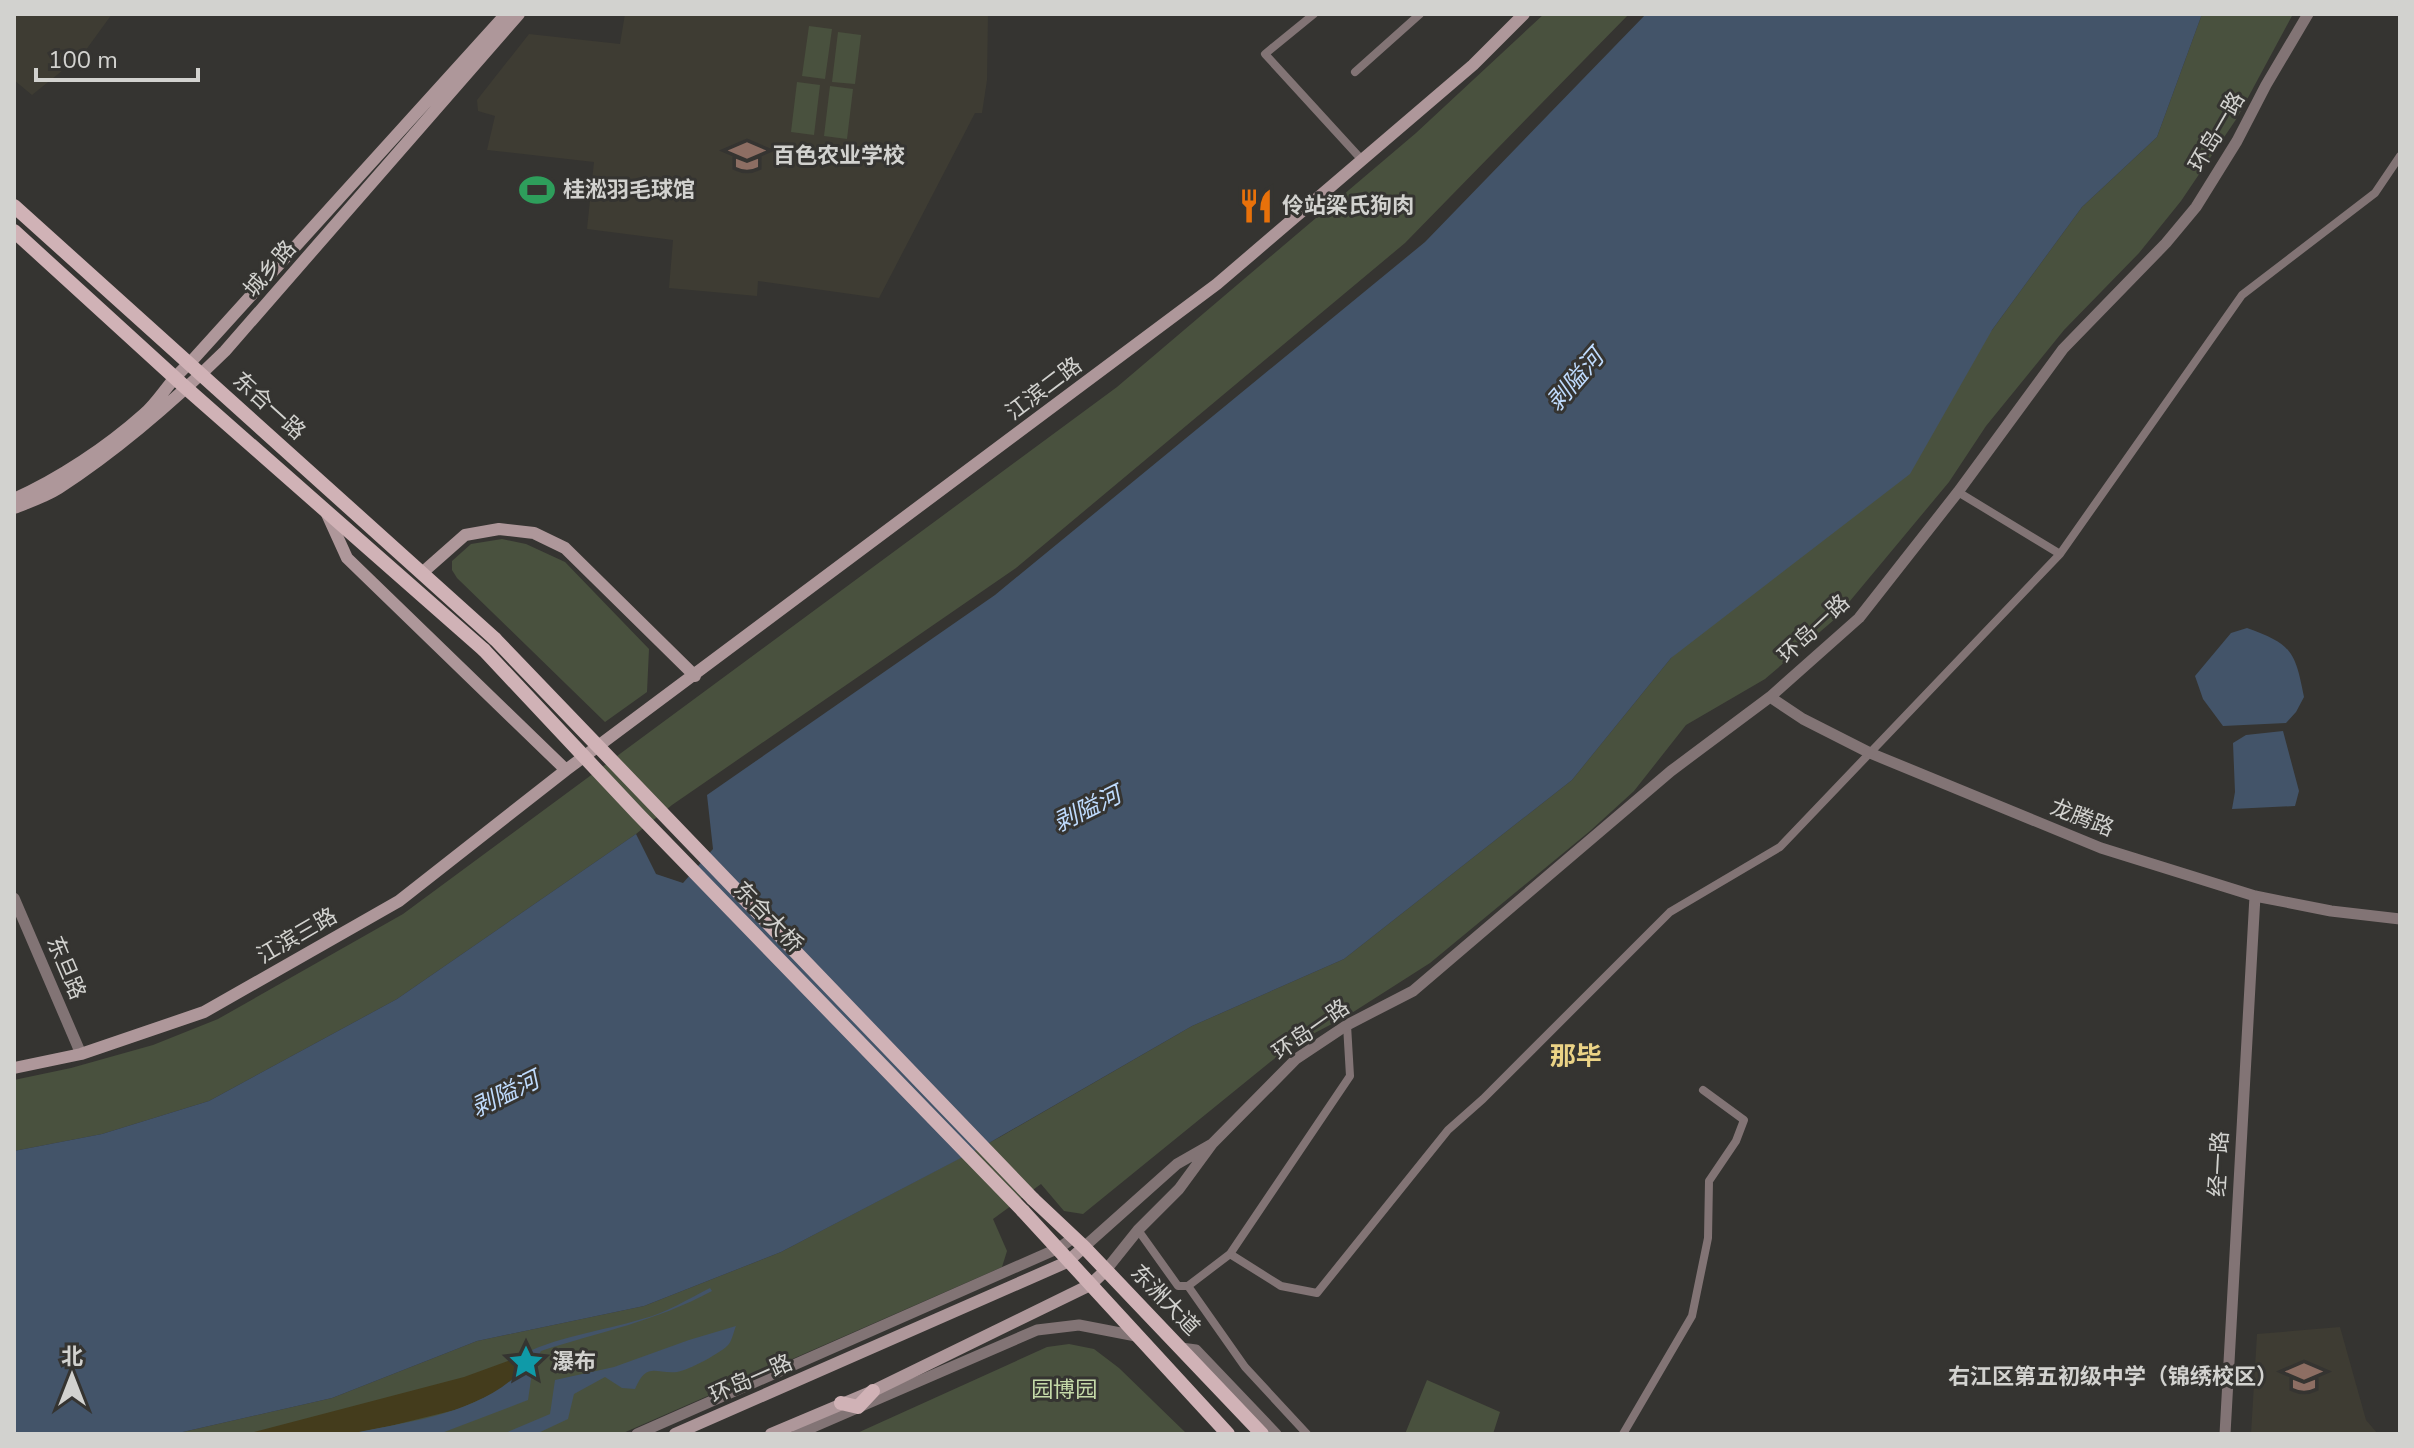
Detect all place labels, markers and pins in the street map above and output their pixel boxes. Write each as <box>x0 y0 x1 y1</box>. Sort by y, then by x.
school or university icon: 百色农业学校 <box>728 137 766 175</box>
place label: 百色农业学校 <box>773 141 905 171</box>
sports icon: 桂淞羽毛球馆 <box>518 171 556 209</box>
place label: 桂淞羽毛球馆 <box>563 175 695 205</box>
restaurant icon: 伶站梁氏狗肉 <box>1237 187 1275 225</box>
place label: 伶站梁氏狗肉 <box>1282 191 1414 221</box>
place icon: 瀑布 <box>507 1343 545 1381</box>
place label: 瀑布 <box>552 1347 596 1377</box>
school or university icon: 右江区第五初级中学（锦绣校区） <box>2285 1358 2323 1396</box>
place label: 右江区第五初级中学（锦绣校区） <box>1948 1362 2278 1392</box>

